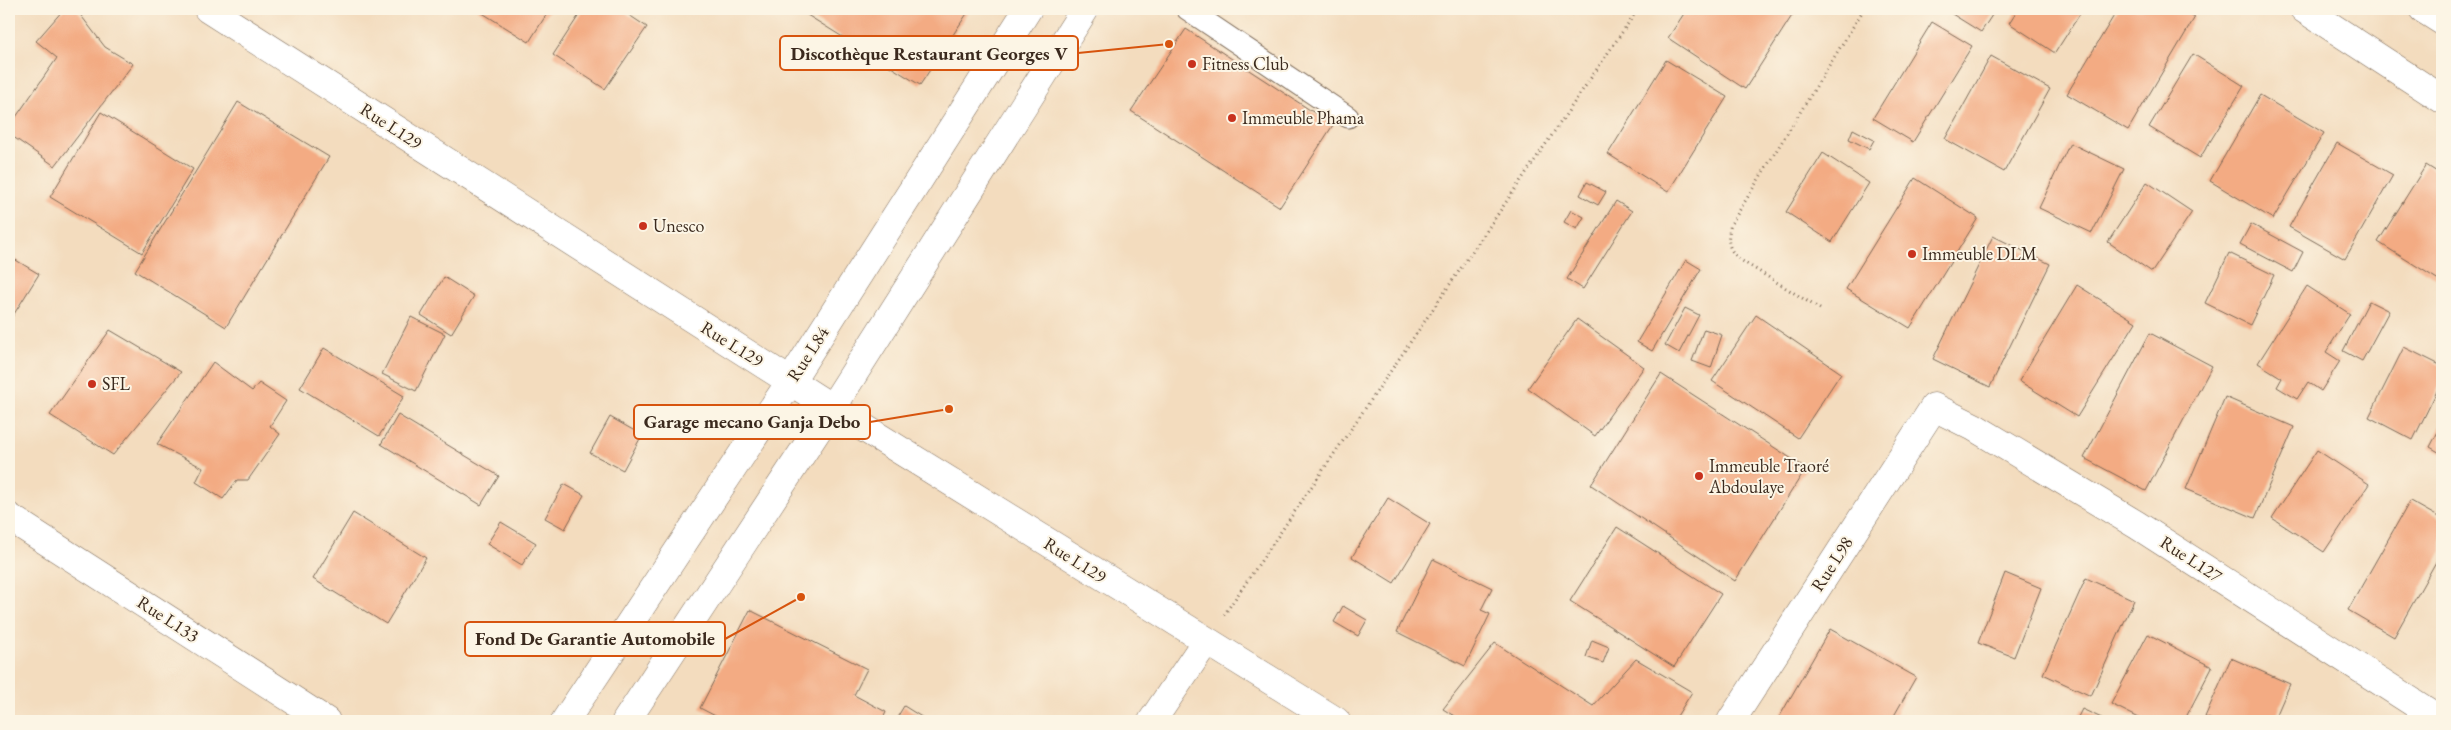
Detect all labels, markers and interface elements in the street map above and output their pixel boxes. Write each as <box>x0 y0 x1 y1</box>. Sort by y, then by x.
callout: Discothèque Restaurant Georges V <box>780 36 1078 70</box>
text: Discothèque Restaurant Georges V <box>790 41 1068 66</box>
place label: Fitness Club <box>1202 52 1289 75</box>
marker: Fitness Club <box>1186 58 1198 70</box>
street label: Rue L129 <box>356 97 427 154</box>
place label: Immeuble Phama <box>1242 106 1365 129</box>
marker: Immeuble Phama <box>1226 112 1238 124</box>
place label: Unesco <box>653 214 705 237</box>
marker: Unesco <box>637 220 649 232</box>
place label: Immeuble DLM <box>1922 242 2037 265</box>
marker: Immeuble DLM <box>1906 248 1918 260</box>
street label: Rue L129 <box>697 315 768 372</box>
street label: Rue L84 <box>781 322 834 385</box>
place label: SFL <box>102 372 131 395</box>
marker: SFL <box>86 378 98 390</box>
callout: Garage mecano Ganja Debo <box>634 405 870 439</box>
text: Garage mecano Ganja Debo <box>644 409 861 434</box>
place label: Immeuble Traoré Abdoulaye <box>1708 454 1829 498</box>
marker: Immeuble Traoré Abdoulaye <box>1693 470 1705 482</box>
street label: Rue L127 <box>2156 530 2227 587</box>
street label: Rue L129 <box>1040 531 1111 588</box>
street label: Rue L98 <box>1805 532 1858 595</box>
street label: Rue L133 <box>133 590 204 647</box>
callout: Fond De Garantie Automobile <box>465 622 725 656</box>
text: Fond De Garantie Automobile <box>475 626 715 651</box>

